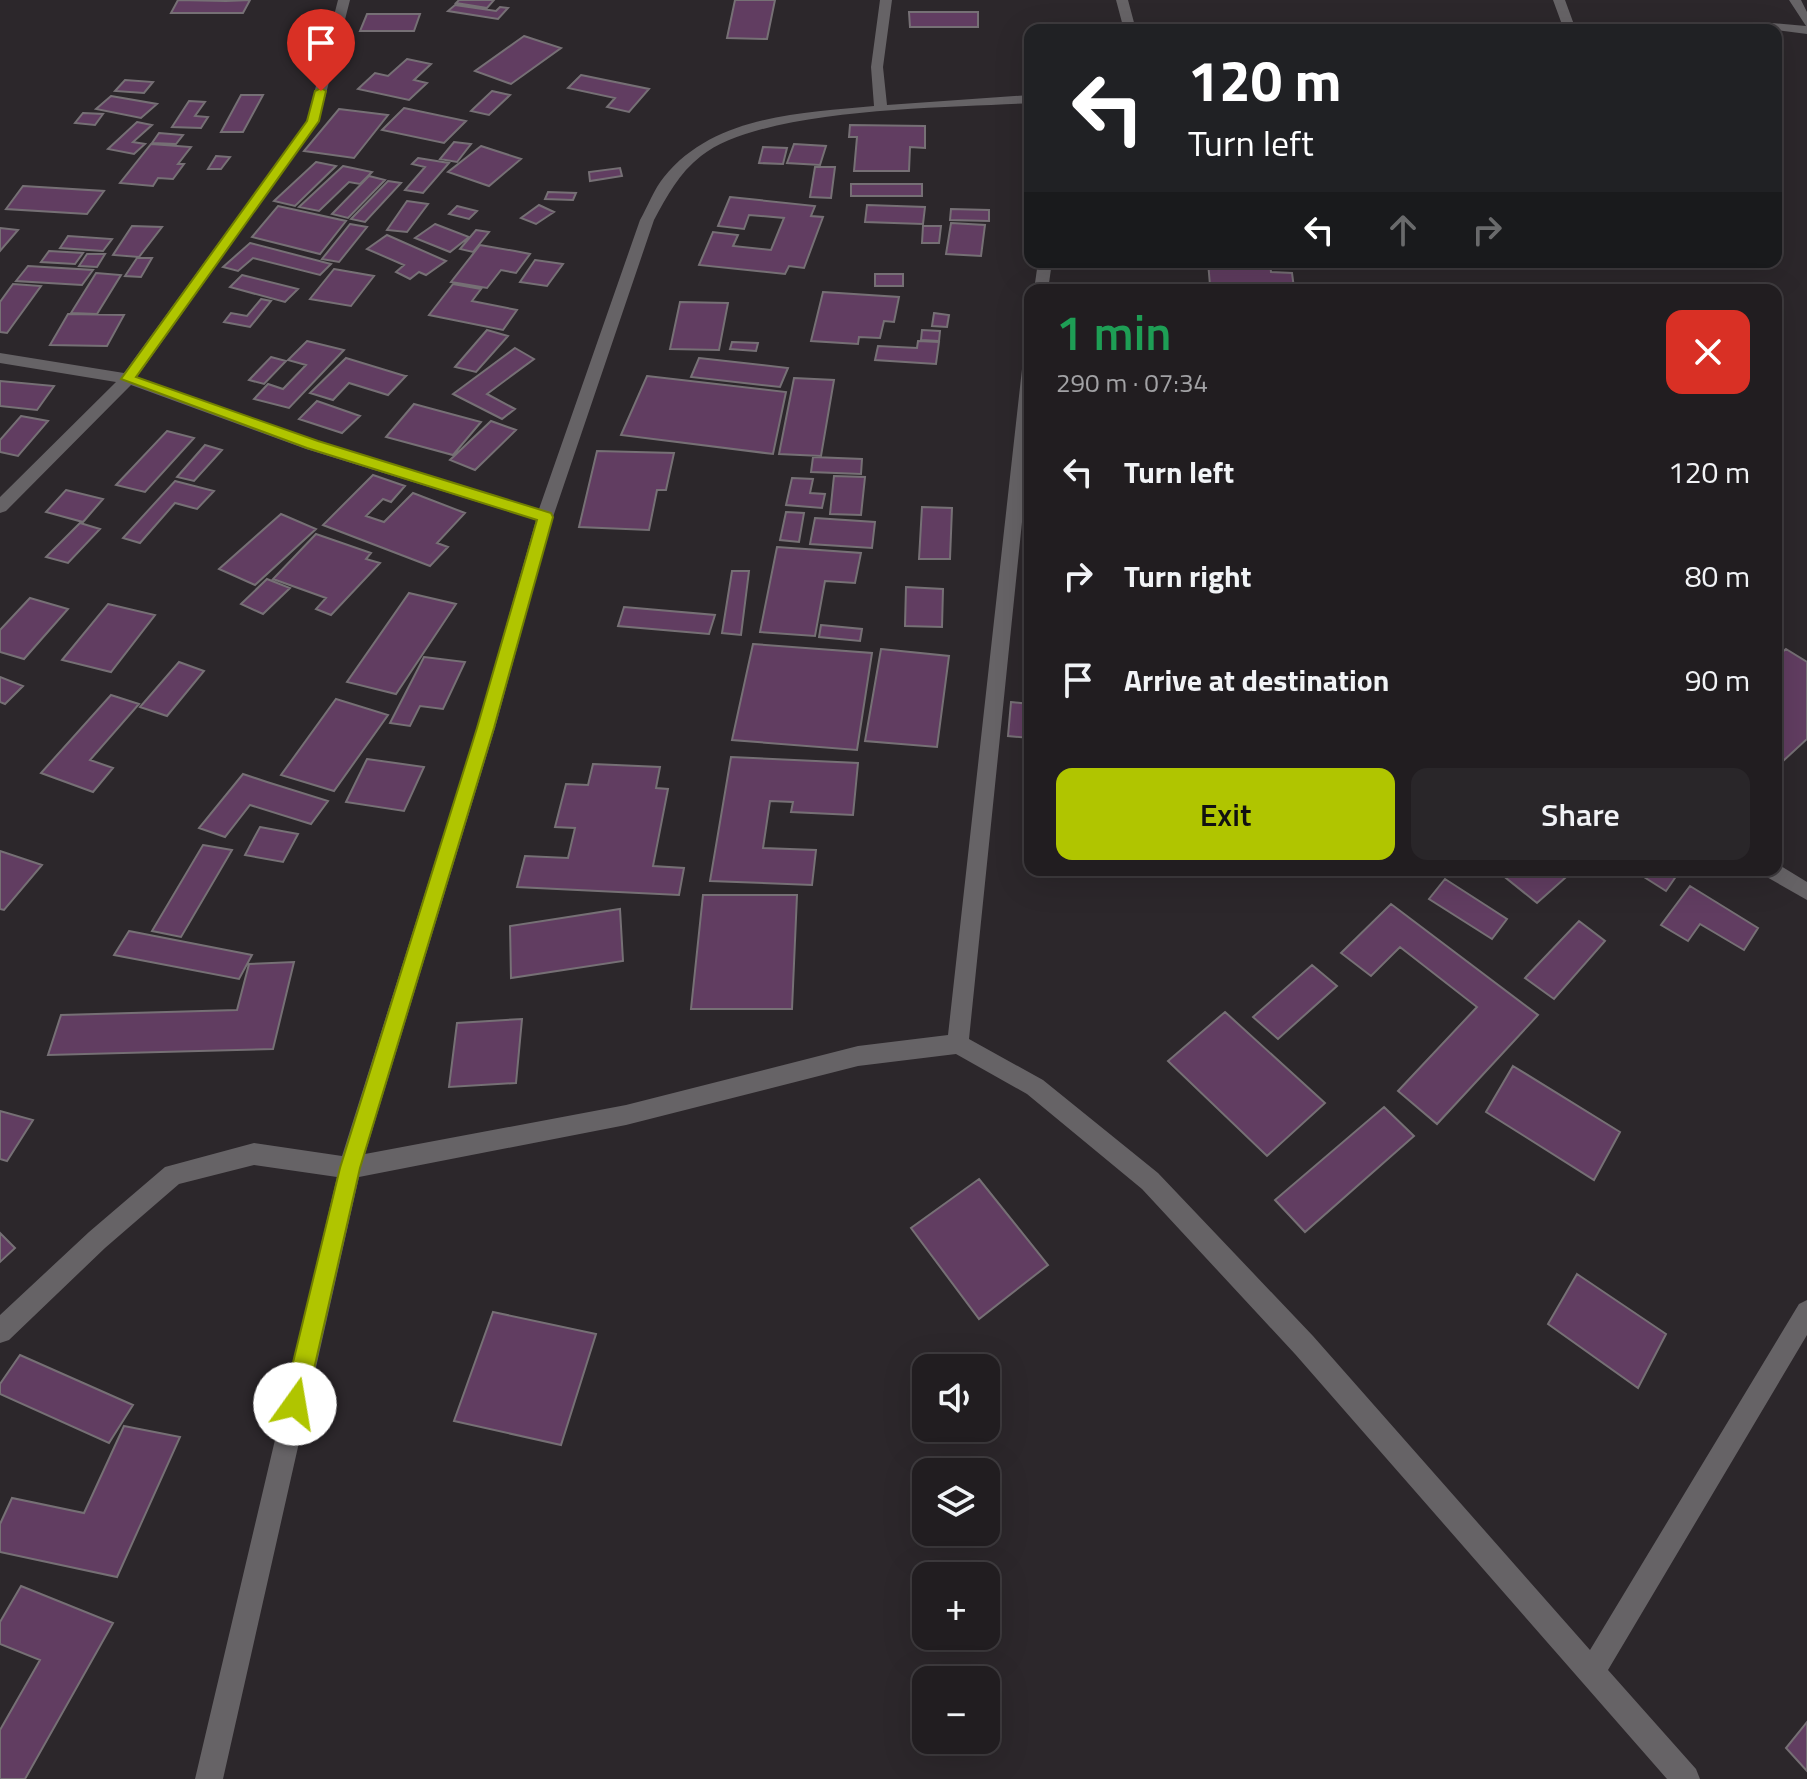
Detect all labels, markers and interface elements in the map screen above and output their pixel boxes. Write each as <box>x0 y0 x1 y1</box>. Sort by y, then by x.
pin <box>287 9 355 91</box>
icon: arrive <box>299 21 343 65</box>
text: 120 m <box>1188 38 1341 123</box>
icon: left <box>1056 56 1160 160</box>
text: Turn left <box>1188 115 1314 170</box>
icon: left <box>1297 208 1341 252</box>
icon: ahead <box>1381 208 1425 252</box>
icon: right <box>1465 208 1509 252</box>
text: 1 min <box>1056 296 1171 369</box>
button: close <box>1666 310 1750 394</box>
text: 290 m · 07:34 <box>1056 363 1208 402</box>
text: Turn left <box>1124 449 1234 495</box>
text: 120 m <box>1668 449 1750 495</box>
icon: left <box>1056 450 1100 494</box>
text: Turn right <box>1124 553 1252 599</box>
text: 80 m <box>1685 553 1750 599</box>
icon: right <box>1056 554 1100 598</box>
text: Arrive at destination <box>1124 657 1389 703</box>
text: 90 m <box>1685 657 1750 703</box>
icon: arrive <box>1056 658 1100 702</box>
button: Exit <box>1056 768 1395 860</box>
button: Share <box>1411 768 1750 860</box>
map controls <box>912 1354 1000 1754</box>
button: sound <box>912 1354 1000 1442</box>
position arrow <box>253 1362 337 1446</box>
button: layers <box>912 1458 1000 1546</box>
button: + <box>912 1562 1000 1650</box>
button: − <box>912 1666 1000 1754</box>

